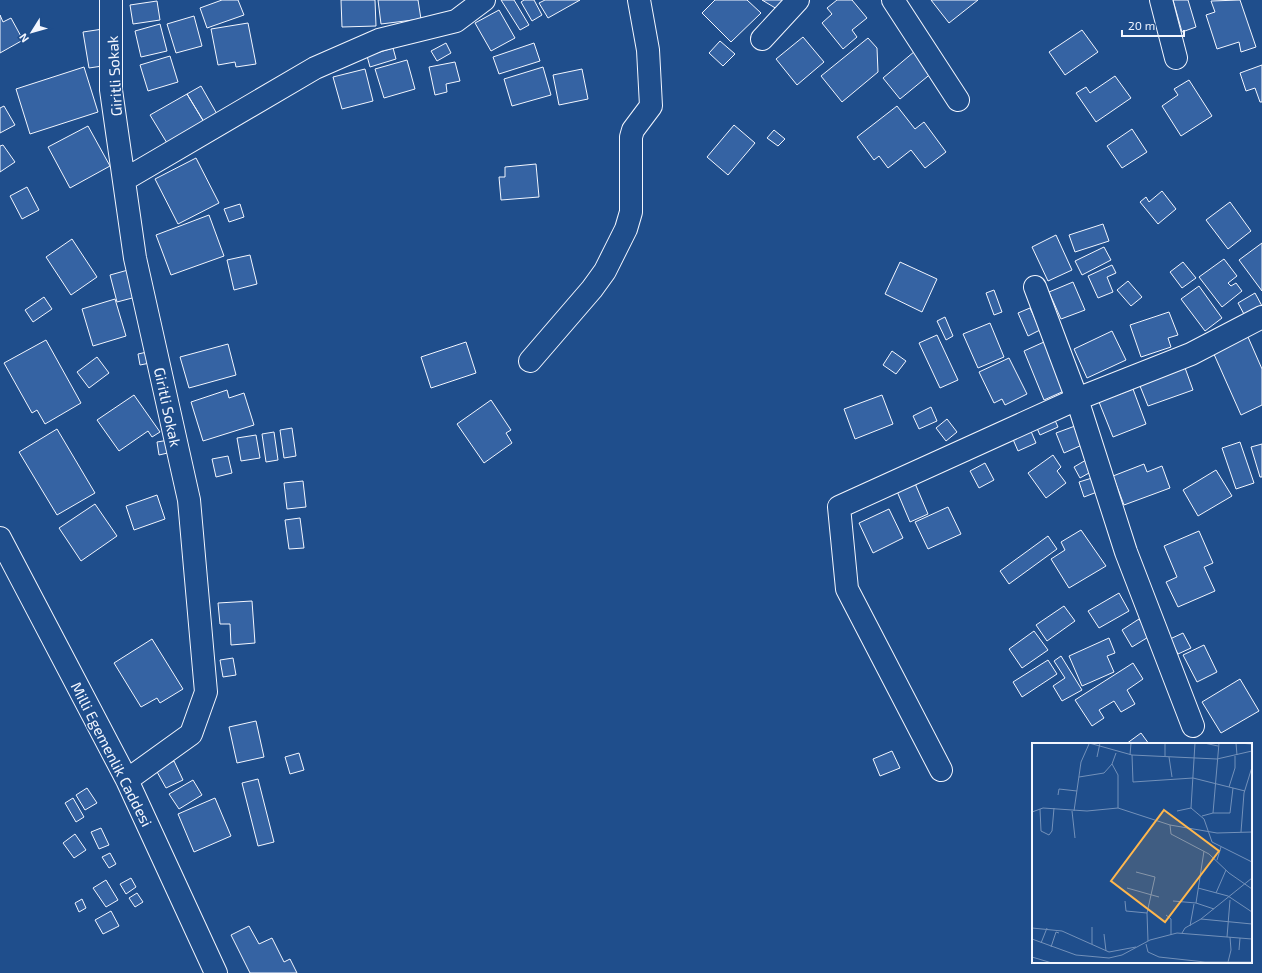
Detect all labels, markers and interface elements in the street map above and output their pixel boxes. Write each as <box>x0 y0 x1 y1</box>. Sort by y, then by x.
north arrow <box>12 12 52 52</box>
scale bar <box>1122 12 1184 38</box>
text: 20 m <box>1128 18 1155 32</box>
text: N <box>16 31 31 45</box>
street label: Giritli Sokak <box>103 35 125 117</box>
street label: Giritli Sokak <box>151 366 185 449</box>
street label: Milli Egemenlik Caddesi <box>68 679 156 829</box>
inset map <box>1032 743 1252 963</box>

